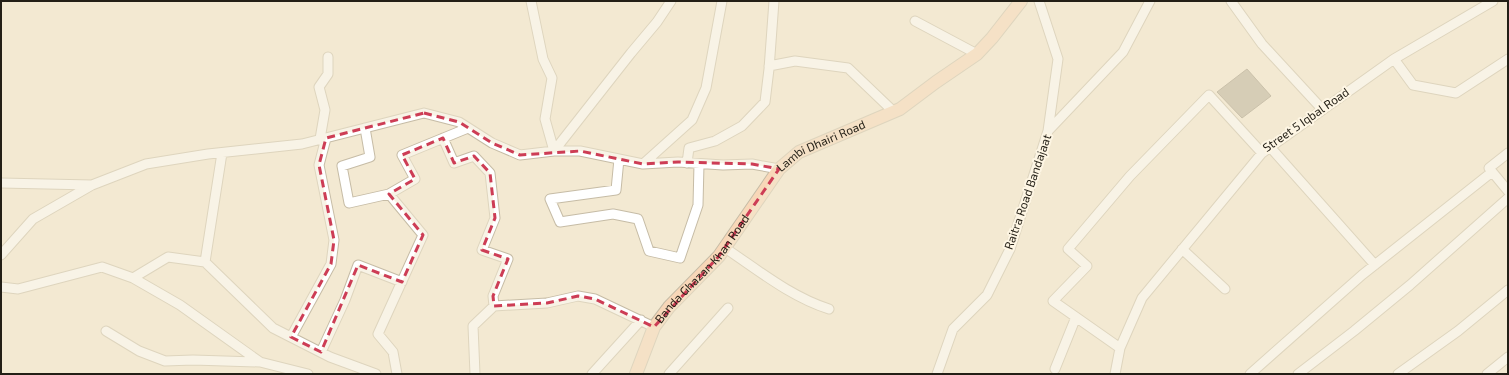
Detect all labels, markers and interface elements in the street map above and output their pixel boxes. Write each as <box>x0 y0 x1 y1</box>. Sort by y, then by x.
street label: Street 5 Iqbal Road <box>1260 84 1351 154</box>
street label: Lambi Dhairi Road <box>773 117 867 174</box>
street label: Raitra Road Bandajaat <box>1001 132 1054 252</box>
street label: Banda Ghazan Khan Road <box>651 211 752 326</box>

